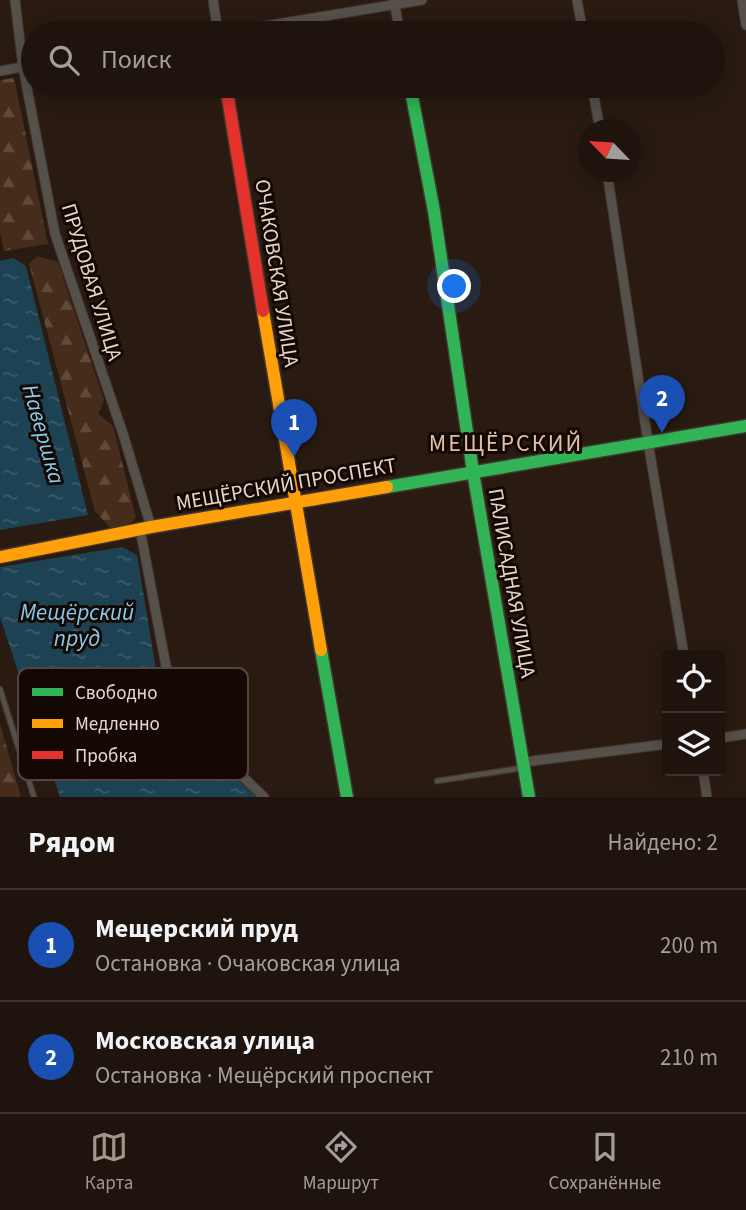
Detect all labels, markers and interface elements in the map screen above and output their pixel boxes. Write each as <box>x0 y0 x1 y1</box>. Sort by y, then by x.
search box <box>21 21 725 98</box>
icon: search <box>45 41 83 79</box>
text: Поиск <box>101 41 171 78</box>
north arrow <box>578 119 641 182</box>
street label: ОЧАКОВСКАЯ УЛИЦА <box>247 177 307 370</box>
street label: ПРУДОВАЯ УЛИЦА <box>54 199 130 365</box>
your location <box>437 269 471 303</box>
pin: 2 <box>639 375 685 433</box>
water label: Навершка <box>14 380 73 488</box>
pin: 1 <box>271 399 317 457</box>
district label: МЕЩЁРСКИЙ <box>429 426 583 461</box>
street label: МЕЩЁРСКИЙ ПРОСПЕКТ <box>174 450 398 518</box>
street label: ПАЛИСАДНАЯ УЛИЦА <box>481 486 544 681</box>
water label: Мещёрский пруд <box>20 596 134 655</box>
map controls <box>662 650 725 776</box>
button: locate <box>662 650 725 713</box>
legend <box>18 668 248 780</box>
text: Свободно <box>75 680 158 707</box>
text: Медленно <box>75 711 160 738</box>
button: layers <box>662 713 725 776</box>
text: Пробка <box>75 743 137 770</box>
text: Рядом <box>28 821 116 864</box>
text: Найдено: 2 <box>608 826 718 859</box>
text: Мещерский пруд <box>95 910 298 947</box>
text: 1 <box>45 929 57 962</box>
text: 200 m <box>660 929 718 962</box>
text: Остановка · Очаковская улица <box>95 947 401 980</box>
text: Московская улица <box>95 1022 315 1059</box>
text: 2 <box>45 1041 57 1074</box>
text: 210 m <box>660 1041 718 1074</box>
text: Остановка · Мещёрский проспект <box>95 1059 433 1092</box>
tab: Карта <box>85 1128 133 1197</box>
tab: Маршрут <box>303 1128 379 1197</box>
tab: Сохранённые <box>548 1128 661 1197</box>

